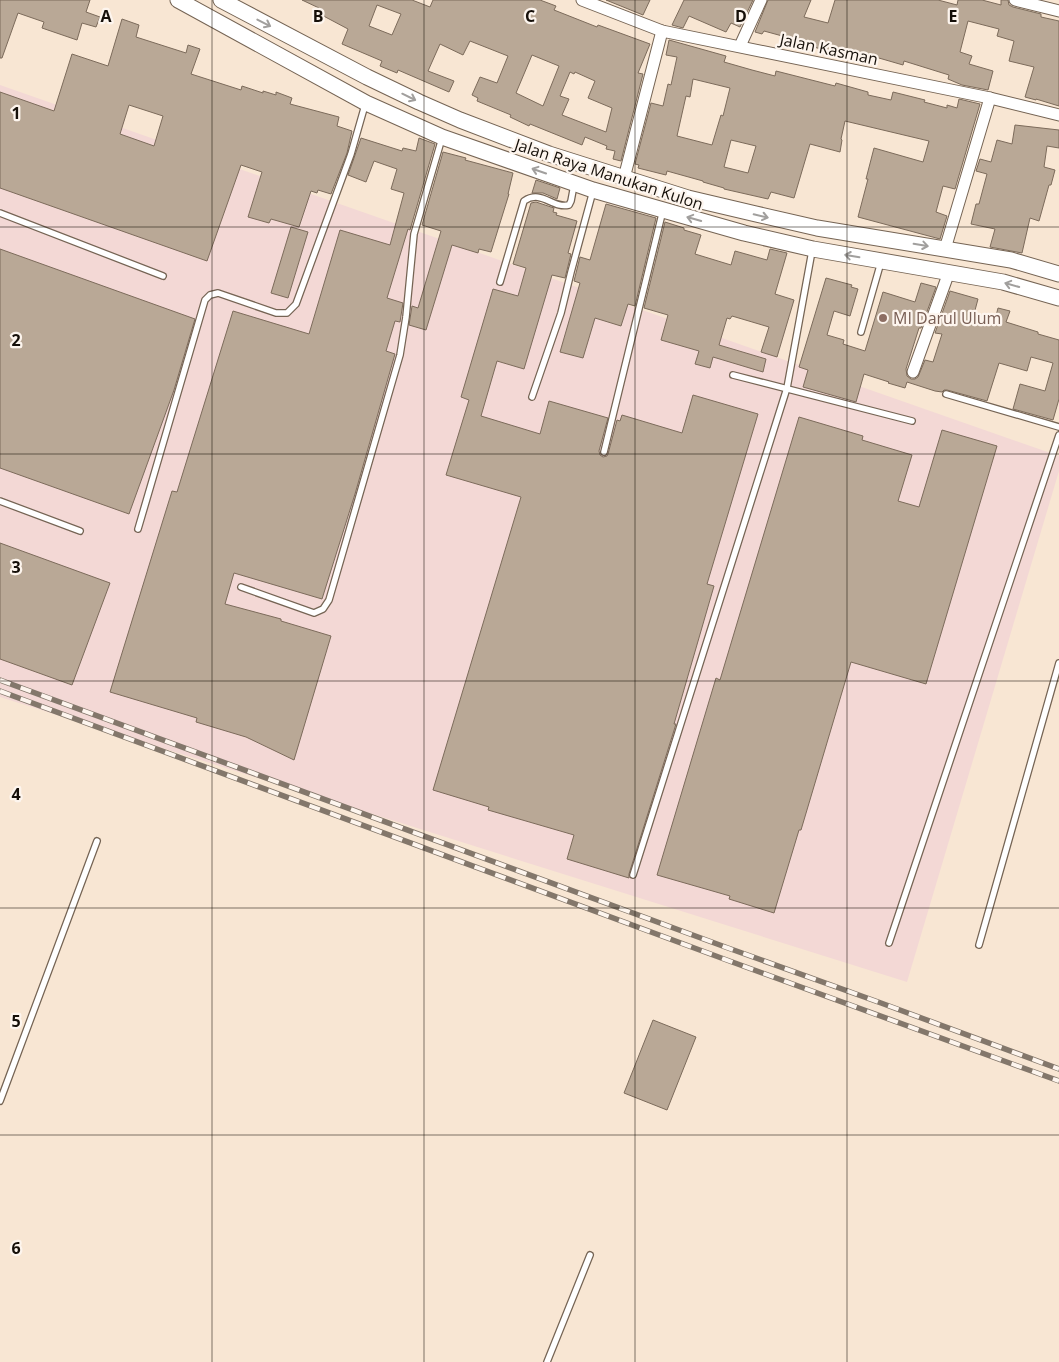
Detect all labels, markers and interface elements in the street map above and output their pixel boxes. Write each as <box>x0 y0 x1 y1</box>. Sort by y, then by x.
text: A <box>100 5 112 27</box>
text: B <box>313 5 323 27</box>
text: C <box>525 5 535 27</box>
text: D <box>735 5 747 27</box>
text: E <box>949 5 958 27</box>
one-way arrow <box>256 19 271 28</box>
street label: Jalan Kasman <box>776 27 880 70</box>
one-way arrow <box>401 93 416 102</box>
text: 1 <box>11 102 21 124</box>
street label: Jalan Raya Manukan Kulon <box>510 132 706 215</box>
one-way arrow <box>531 165 547 175</box>
one-way arrow <box>753 212 769 221</box>
one-way arrow <box>687 214 703 223</box>
one-way arrow <box>913 241 929 251</box>
one-way arrow <box>845 250 861 260</box>
one-way arrow <box>1005 279 1021 289</box>
place label: MI Darul Ulum <box>893 307 1001 329</box>
marker: MI Darul Ulum <box>877 312 889 324</box>
text: 2 <box>11 329 21 351</box>
text: 3 <box>11 556 21 578</box>
text: 4 <box>11 783 21 805</box>
text: 5 <box>11 1010 21 1032</box>
text: 6 <box>11 1237 21 1259</box>

